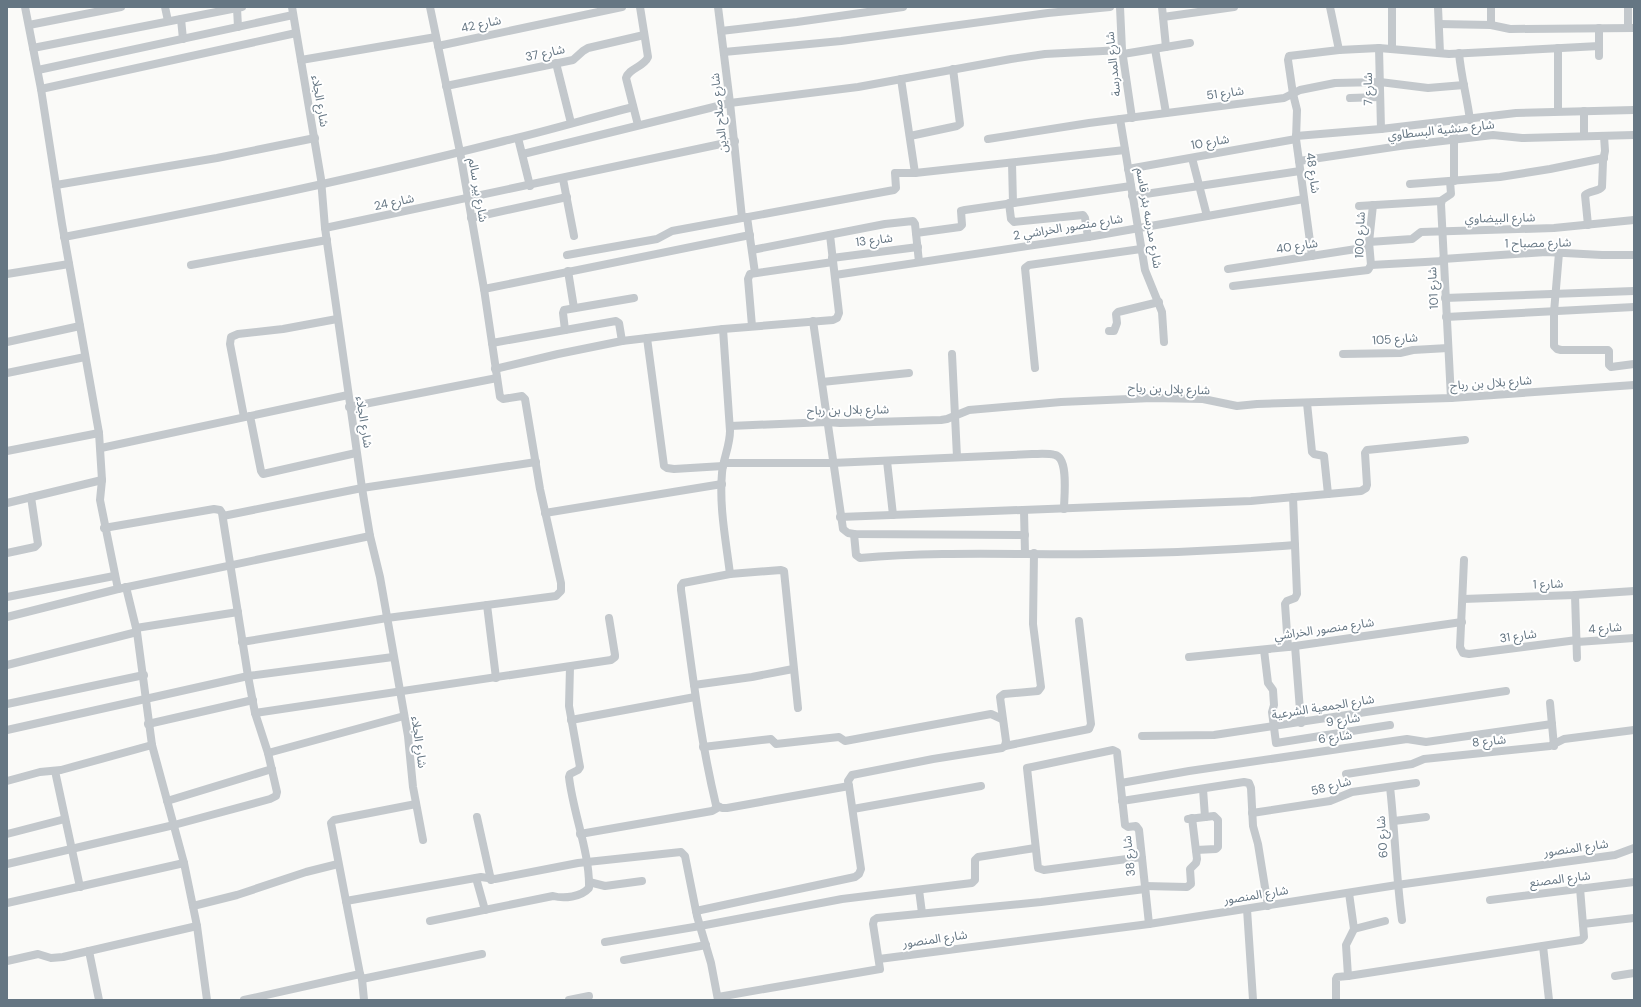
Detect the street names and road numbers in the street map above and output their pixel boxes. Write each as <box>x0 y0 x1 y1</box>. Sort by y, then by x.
street label: شارع 42 <box>459 12 503 37</box>
street label: شارع المدرسة <box>1102 31 1125 97</box>
street label: شارع 37 <box>524 41 566 66</box>
street label: شارع صلاح الدين <box>707 72 732 154</box>
street label: شارع 7 <box>1360 72 1377 106</box>
street label: شارع الجلاء <box>307 74 332 128</box>
street label: شارع 51 <box>1205 82 1245 105</box>
street label: شارع منشية البسطاوي <box>1387 116 1495 145</box>
street label: شارع 10 <box>1190 131 1231 154</box>
street label: شارع 48 <box>1301 151 1324 195</box>
street label: شارع بير سالم <box>463 157 492 224</box>
street label: شارع مدرسه بئر قاسم <box>1131 166 1166 270</box>
street label: شارع 24 <box>372 190 416 215</box>
street label: شارع البيضاوي <box>1465 209 1535 228</box>
street label: شارع منصور الخراشي 2 <box>1012 210 1124 245</box>
street label: شارع 100 <box>1351 211 1370 259</box>
street label: شارع 13 <box>854 230 894 251</box>
street label: شارع مصباح 1 <box>1505 234 1571 253</box>
street label: شارع 40 <box>1275 235 1319 258</box>
street label: شارع 101 <box>1424 266 1443 310</box>
street label: شارع 105 <box>1372 329 1419 350</box>
street label: شارع بلال بن رباح <box>1449 372 1533 395</box>
street label: شارع بلال بن رباح <box>1128 380 1210 399</box>
street label: شارع الجلاء <box>351 395 376 449</box>
street label: شارع بلال بن رباح <box>807 401 889 420</box>
street label: شارع 1 <box>1533 575 1563 594</box>
street label: شارع منصور الخراشي <box>1273 614 1375 646</box>
street label: شارع 4 <box>1588 619 1623 638</box>
street label: شارع 31 <box>1498 625 1538 648</box>
street label: شارع الجمعية الشرعية <box>1270 691 1376 724</box>
street label: شارع 9 <box>1325 709 1361 732</box>
street label: شارع الجلاء <box>406 715 431 769</box>
street label: شارع 6 <box>1317 727 1353 748</box>
street label: شارع 8 <box>1471 731 1507 752</box>
street label: شارع 58 <box>1309 773 1353 800</box>
street label: شارع 60 <box>1373 815 1392 859</box>
street label: شارع 38 <box>1119 835 1140 877</box>
street label: شارع المنصور <box>1542 836 1609 862</box>
street label: شارع المصنع <box>1529 867 1592 892</box>
street label: شارع المنصور <box>1222 882 1290 909</box>
street label: شارع المنصور <box>901 927 968 953</box>

